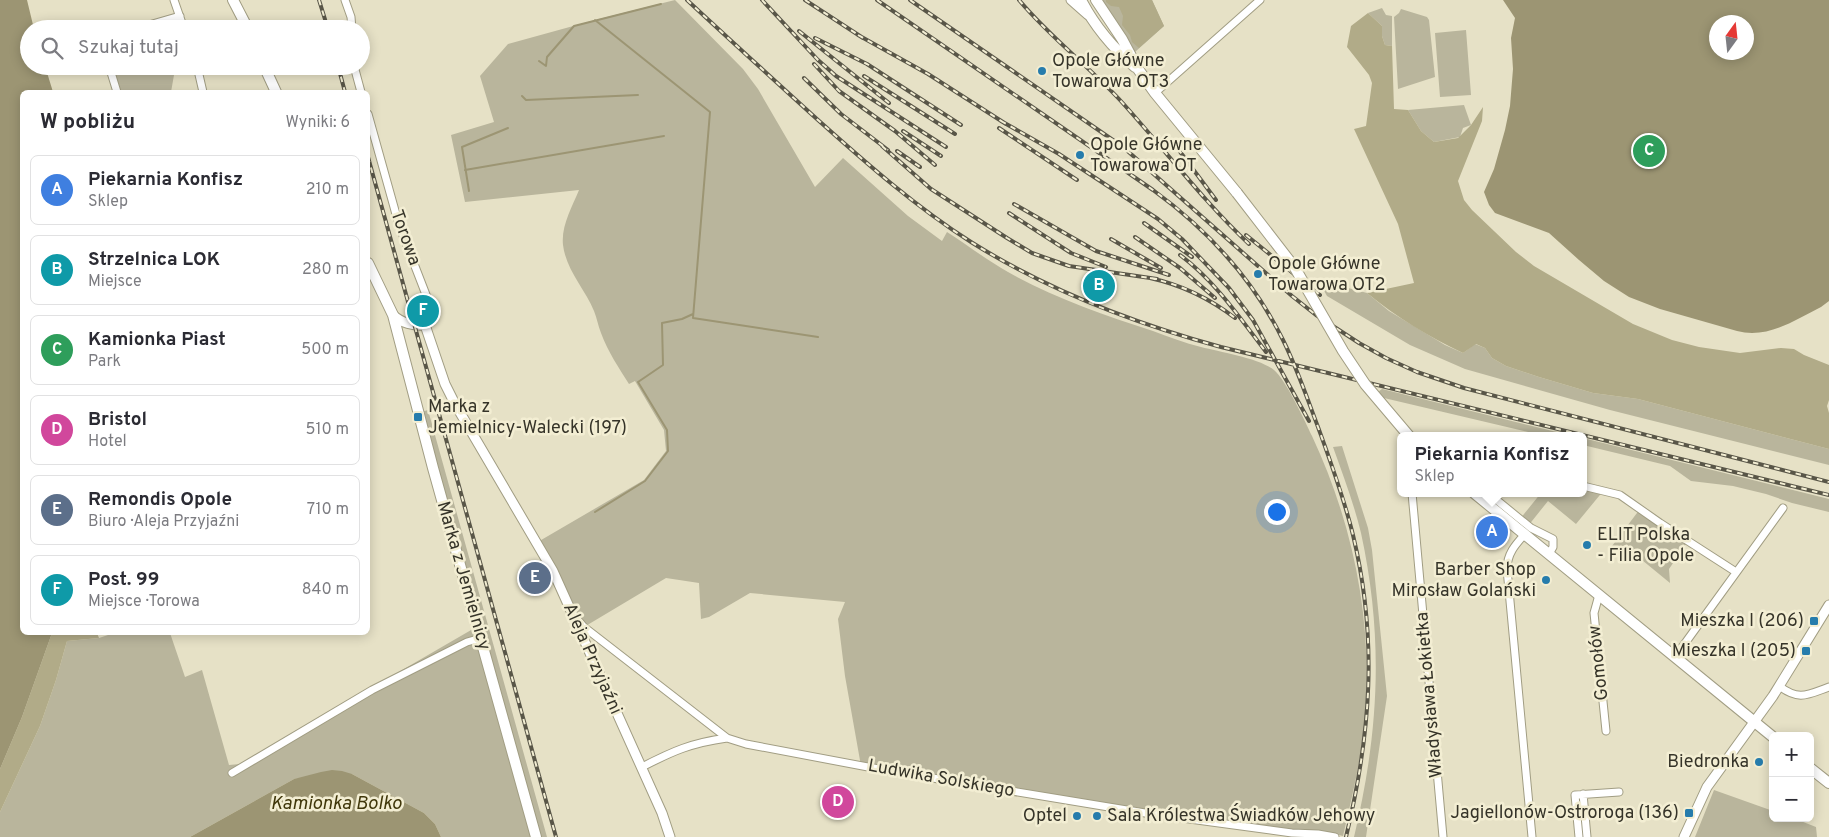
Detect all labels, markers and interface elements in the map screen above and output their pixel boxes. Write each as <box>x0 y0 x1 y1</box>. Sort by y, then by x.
north arrow <box>1709 15 1754 60</box>
search box <box>20 20 370 75</box>
icon: search <box>38 34 66 62</box>
text: Szukaj tutaj <box>78 36 179 60</box>
place label: Opole Główne Towarowa OT3 <box>1052 50 1169 94</box>
marker: Opole Główne Towarowa OT3 <box>1036 65 1048 77</box>
text: W pobliżu <box>40 109 135 136</box>
text: Wyniki: 6 <box>286 113 350 133</box>
pin: C <box>1633 132 1665 170</box>
place label: Opole Główne Towarowa OT <box>1090 134 1202 178</box>
marker: Opole Główne Towarowa OT <box>1074 149 1086 161</box>
text: Piekarnia Konfisz <box>88 168 243 192</box>
text: A <box>51 180 63 200</box>
text: 210 m <box>306 180 349 200</box>
text: Sklep <box>88 192 128 212</box>
street label: Torowa <box>384 207 426 269</box>
text: Strzelnica LOK <box>88 248 220 272</box>
place label: Opole Główne Towarowa OT2 <box>1268 253 1386 297</box>
text: B <box>51 260 63 280</box>
text: 280 m <box>302 260 349 280</box>
pin: B <box>1083 267 1115 305</box>
marker: Opole Główne Towarowa OT2 <box>1252 268 1264 280</box>
text: Miejsce <box>88 272 142 292</box>
pin: F <box>407 292 439 330</box>
text: Kamionka Piast <box>88 328 226 352</box>
text: C <box>52 340 62 360</box>
text: 500 m <box>301 340 349 360</box>
text: Park <box>88 352 121 372</box>
place label: Marka z Jemielnicy-Walecki (197) <box>428 396 627 440</box>
text: Bristol <box>88 408 147 432</box>
marker: Marka z Jemielnicy-Walecki (197) <box>412 411 424 423</box>
text: D <box>51 420 63 440</box>
text: 510 m <box>306 420 349 440</box>
text: Hotel <box>88 432 127 452</box>
popup <box>1397 432 1587 497</box>
text: Piekarnia Konfisz <box>1414 443 1570 467</box>
text: Sklep <box>1414 467 1455 487</box>
text: Remondis Opole <box>88 488 232 512</box>
street label: Marka z Jemielnicy <box>431 499 495 653</box>
your location <box>1264 499 1290 525</box>
text: E <box>52 500 62 520</box>
text: 710 m <box>307 500 349 520</box>
text: Biuro · Aleja Przyjaźni <box>88 512 239 532</box>
pin: A <box>1476 513 1508 551</box>
place label: ELIT Polska - Filia Opole <box>1597 524 1694 568</box>
marker: ELIT Polska - Filia Opole <box>1581 539 1593 551</box>
pin: E <box>519 559 551 597</box>
place label: Barber Shop Mirosław Golański <box>1391 559 1536 603</box>
text: Post. 99 <box>88 568 159 592</box>
marker: Barber Shop Mirosław Golański <box>1540 574 1552 586</box>
text: F <box>52 580 62 600</box>
text: 840 m <box>302 580 349 600</box>
text: Miejsce · Torowa <box>88 592 200 612</box>
street label: Aleja Przyjaźni <box>557 600 627 718</box>
place label: Mieszka I (206) <box>1680 610 1804 633</box>
street label: Władysława Łokietka <box>1411 611 1449 779</box>
marker: Mieszka I (206) <box>1808 615 1820 627</box>
street label: Gomołów <box>1584 624 1614 702</box>
place label: Mieszka I (205) <box>1672 640 1796 663</box>
marker: Mieszka I (205) <box>1800 645 1812 657</box>
map controls <box>1769 732 1814 822</box>
button: + <box>1769 732 1814 777</box>
place label: Biedronka <box>1667 751 1749 774</box>
street label: Ludwika Solskiego <box>866 755 1016 803</box>
marker: Biedronka <box>1753 756 1765 768</box>
button: − <box>1769 777 1814 822</box>
pin: D <box>822 783 854 821</box>
water label: Kamionka Bolko <box>270 792 402 816</box>
place label: Jagiellonów-Ostroroga (136) <box>1450 802 1679 825</box>
place label: Sala Królestwa Świadków Jehowy <box>1107 803 1375 828</box>
place label: Optel <box>1023 805 1067 828</box>
marker: Jagiellonów-Ostroroga (136) <box>1683 807 1695 819</box>
marker: Optel <box>1071 810 1083 822</box>
marker: Sala Królestwa Świadków Jehowy <box>1091 810 1103 822</box>

